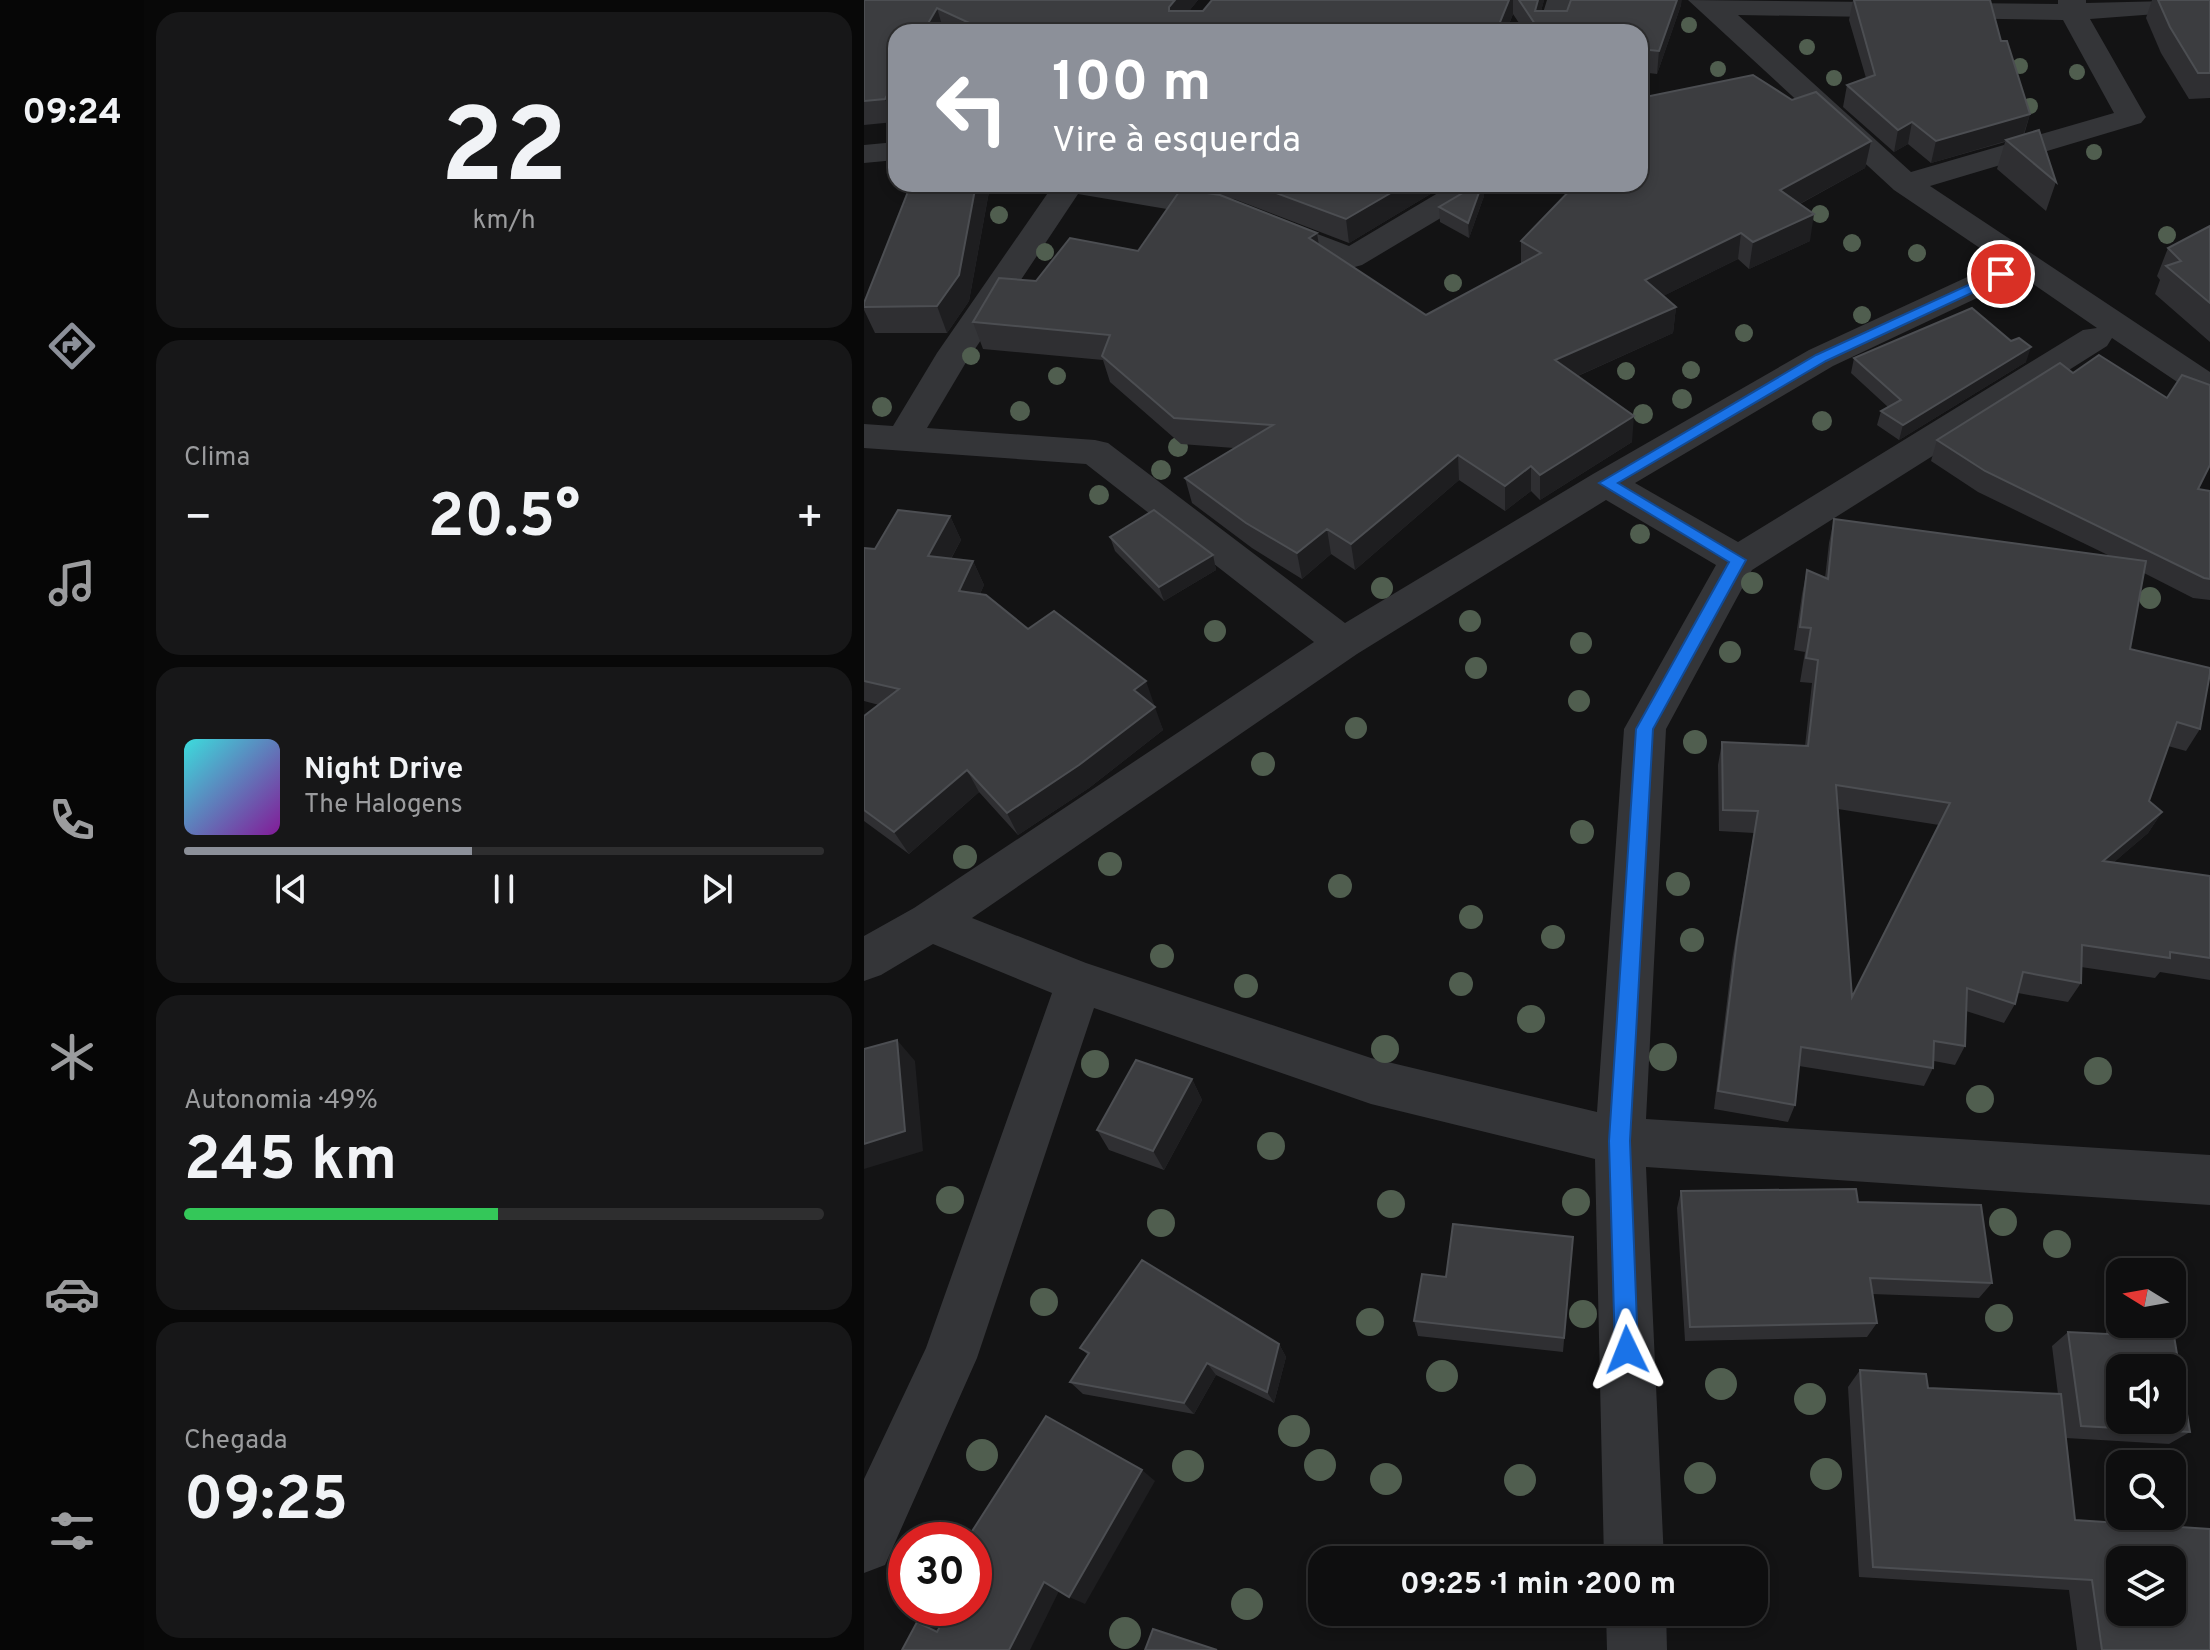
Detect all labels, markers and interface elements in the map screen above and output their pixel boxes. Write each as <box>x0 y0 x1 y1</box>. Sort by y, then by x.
text: 100 m <box>1052 50 1211 120</box>
icon: left <box>920 56 1024 160</box>
text: 22 <box>440 87 568 219</box>
text: 09:24 <box>22 91 122 137</box>
text: Vire à esquerda <box>1052 119 1301 165</box>
text: km/h <box>472 205 536 238</box>
pin <box>1967 240 2035 308</box>
icon: arrive <box>1979 252 2023 296</box>
icon: directions <box>44 318 100 374</box>
text: Clima <box>184 442 250 475</box>
text: 20.5° <box>428 482 580 558</box>
text: − <box>184 492 212 548</box>
text: + <box>796 492 824 548</box>
icon: music <box>44 555 100 611</box>
text: Night Drive <box>304 752 463 789</box>
text: The Halogens <box>304 789 463 822</box>
icon: phone <box>44 792 100 848</box>
icon: previous <box>269 867 313 911</box>
icon: pause <box>482 867 526 911</box>
icon: next <box>695 867 739 911</box>
icon: climate <box>44 1029 100 1085</box>
text: Autonomia · 49% <box>184 1085 378 1118</box>
text: 245 km <box>184 1125 397 1201</box>
north arrow <box>2106 1258 2186 1338</box>
map controls <box>2106 1258 2186 1626</box>
icon: car <box>44 1266 100 1322</box>
position arrow <box>1585 1308 1669 1392</box>
button: sound <box>2106 1354 2186 1434</box>
text: Chegada <box>184 1425 287 1458</box>
button: search <box>2106 1450 2186 1530</box>
text: 09:25 <box>184 1465 348 1541</box>
icon: filters <box>44 1503 100 1559</box>
speed limit sign: 30 <box>888 1522 992 1626</box>
button: layers <box>2106 1546 2186 1626</box>
text: 09:25 · 1 min · 200 m <box>1400 1567 1676 1604</box>

